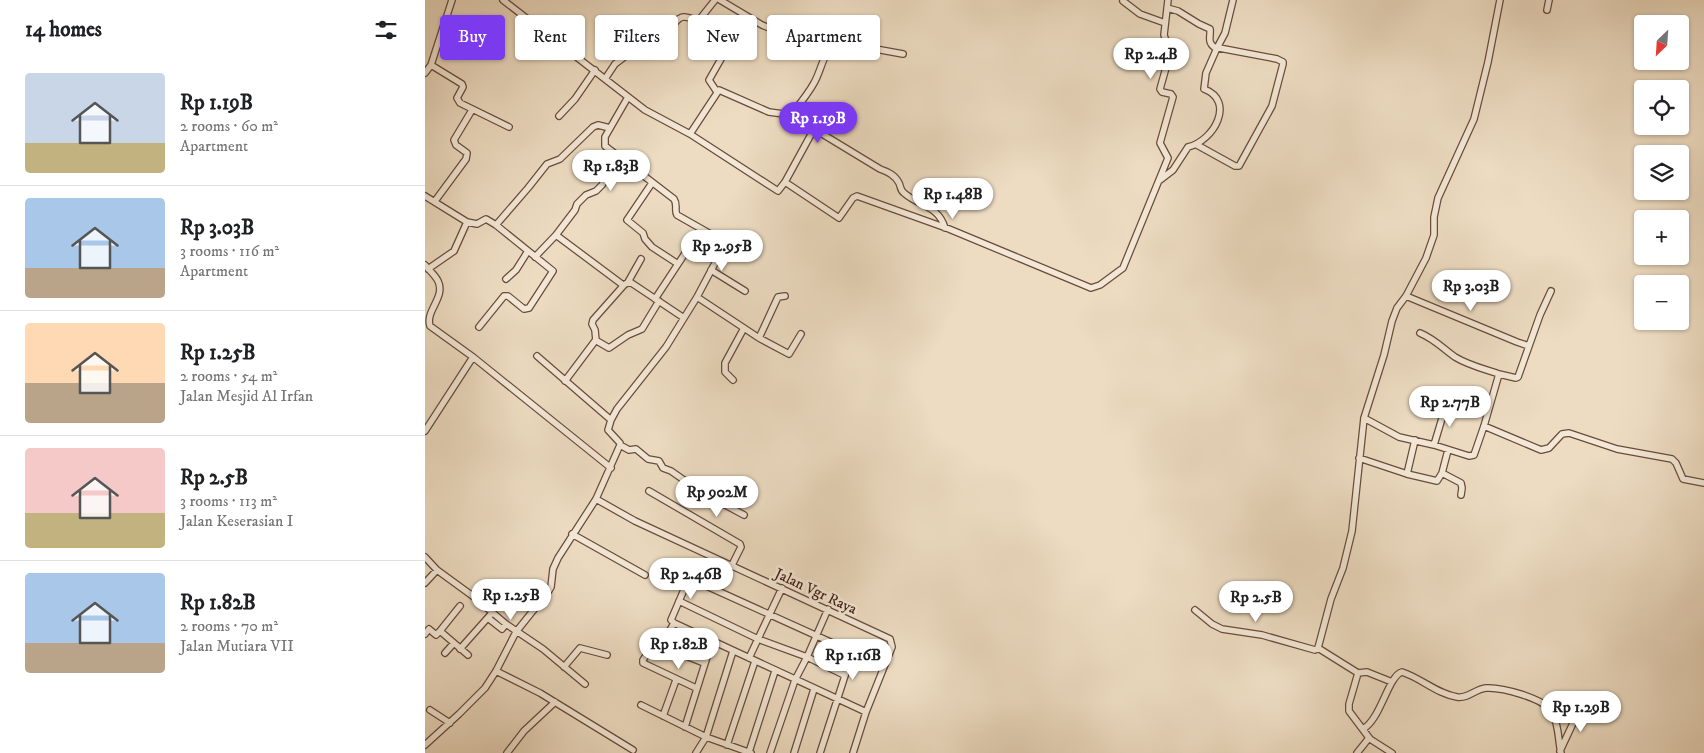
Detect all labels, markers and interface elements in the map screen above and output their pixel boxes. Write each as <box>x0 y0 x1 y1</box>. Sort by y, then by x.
chip: Buy <box>440 15 505 60</box>
chip: Rent <box>515 15 585 60</box>
chip: Filters <box>595 15 678 60</box>
chip: New <box>688 15 757 60</box>
chip: Apartment <box>767 15 880 60</box>
north arrow <box>1634 15 1689 70</box>
map controls <box>1634 15 1689 330</box>
icon: filters <box>372 16 400 44</box>
text: 14 homes <box>25 17 102 43</box>
pin: Rp 2.4B <box>1105 38 1197 80</box>
text: Rp 2.4B <box>1124 44 1178 64</box>
button: locate <box>1634 80 1689 135</box>
text: Rp 1.19B <box>180 90 253 116</box>
icon: home <box>65 93 125 153</box>
pin: Rp 1.19B <box>766 102 870 144</box>
text: Rp 1.19B <box>790 108 846 128</box>
text: 2 rooms · 60 m² <box>180 116 278 136</box>
text: Apartment <box>180 136 248 156</box>
button: layers <box>1634 145 1689 200</box>
pin: Rp 1.83B <box>559 150 663 192</box>
text: Rp 1.83B <box>583 156 639 176</box>
pin: Rp 1.48B <box>901 178 1005 220</box>
text: Rp 1.48B <box>923 184 983 204</box>
button: + <box>1634 210 1689 265</box>
text: Rp 3.03B <box>180 215 254 241</box>
icon: home <box>65 218 125 278</box>
pin: Rp 2.95B <box>670 230 774 272</box>
text: Rp 2.95B <box>692 236 752 256</box>
text: 3 rooms · 116 m² <box>180 241 279 261</box>
text: Apartment <box>180 261 248 281</box>
pin: Rp 3.03B <box>1419 270 1523 312</box>
button: − <box>1634 275 1689 330</box>
text: Rp 3.03B <box>1443 276 1499 296</box>
text: Rp 1.25B <box>180 340 256 366</box>
icon: home <box>65 343 125 403</box>
text: 2 rooms · 54 m² <box>180 366 277 386</box>
text: Jalan Mesjid Al Irfan <box>180 386 313 406</box>
pin: Rp 2.77B <box>1398 386 1502 428</box>
text: Rp 2.77B <box>1420 392 1480 412</box>
text: Rp 2.5B <box>180 465 248 491</box>
icon: home <box>65 468 125 528</box>
pin: Rp 902M <box>671 476 763 518</box>
text: Rp 902M <box>686 482 748 502</box>
text: 3 rooms · 113 m² <box>180 491 277 511</box>
text: Jalan Keserasian I <box>180 511 293 531</box>
pin: Rp 2.46B <box>639 558 743 600</box>
street label: Jalan Vgr Raya <box>770 563 860 619</box>
text: Rp 2.46B <box>660 564 722 584</box>
pin: Rp 1.25B <box>459 578 563 621</box>
pin: Rp 2.5B <box>1210 580 1302 623</box>
text: Rp 1.25B <box>482 585 540 605</box>
text: Rp 2.5B <box>1230 587 1282 607</box>
text: Rp 1.82B <box>180 590 256 616</box>
icon: home <box>65 593 125 653</box>
text: 2 rooms · 70 m² <box>180 616 278 636</box>
pin: Rp 1.82B <box>627 628 731 670</box>
text: Rp 1.82B <box>650 634 708 654</box>
text: Jalan Mutiara VII <box>180 636 294 656</box>
pin: Rp 1.16B <box>801 638 905 681</box>
text: Rp 1.16B <box>825 645 881 665</box>
pin: Rp 1.29B <box>1529 690 1633 733</box>
text: Rp 1.29B <box>1552 697 1610 717</box>

